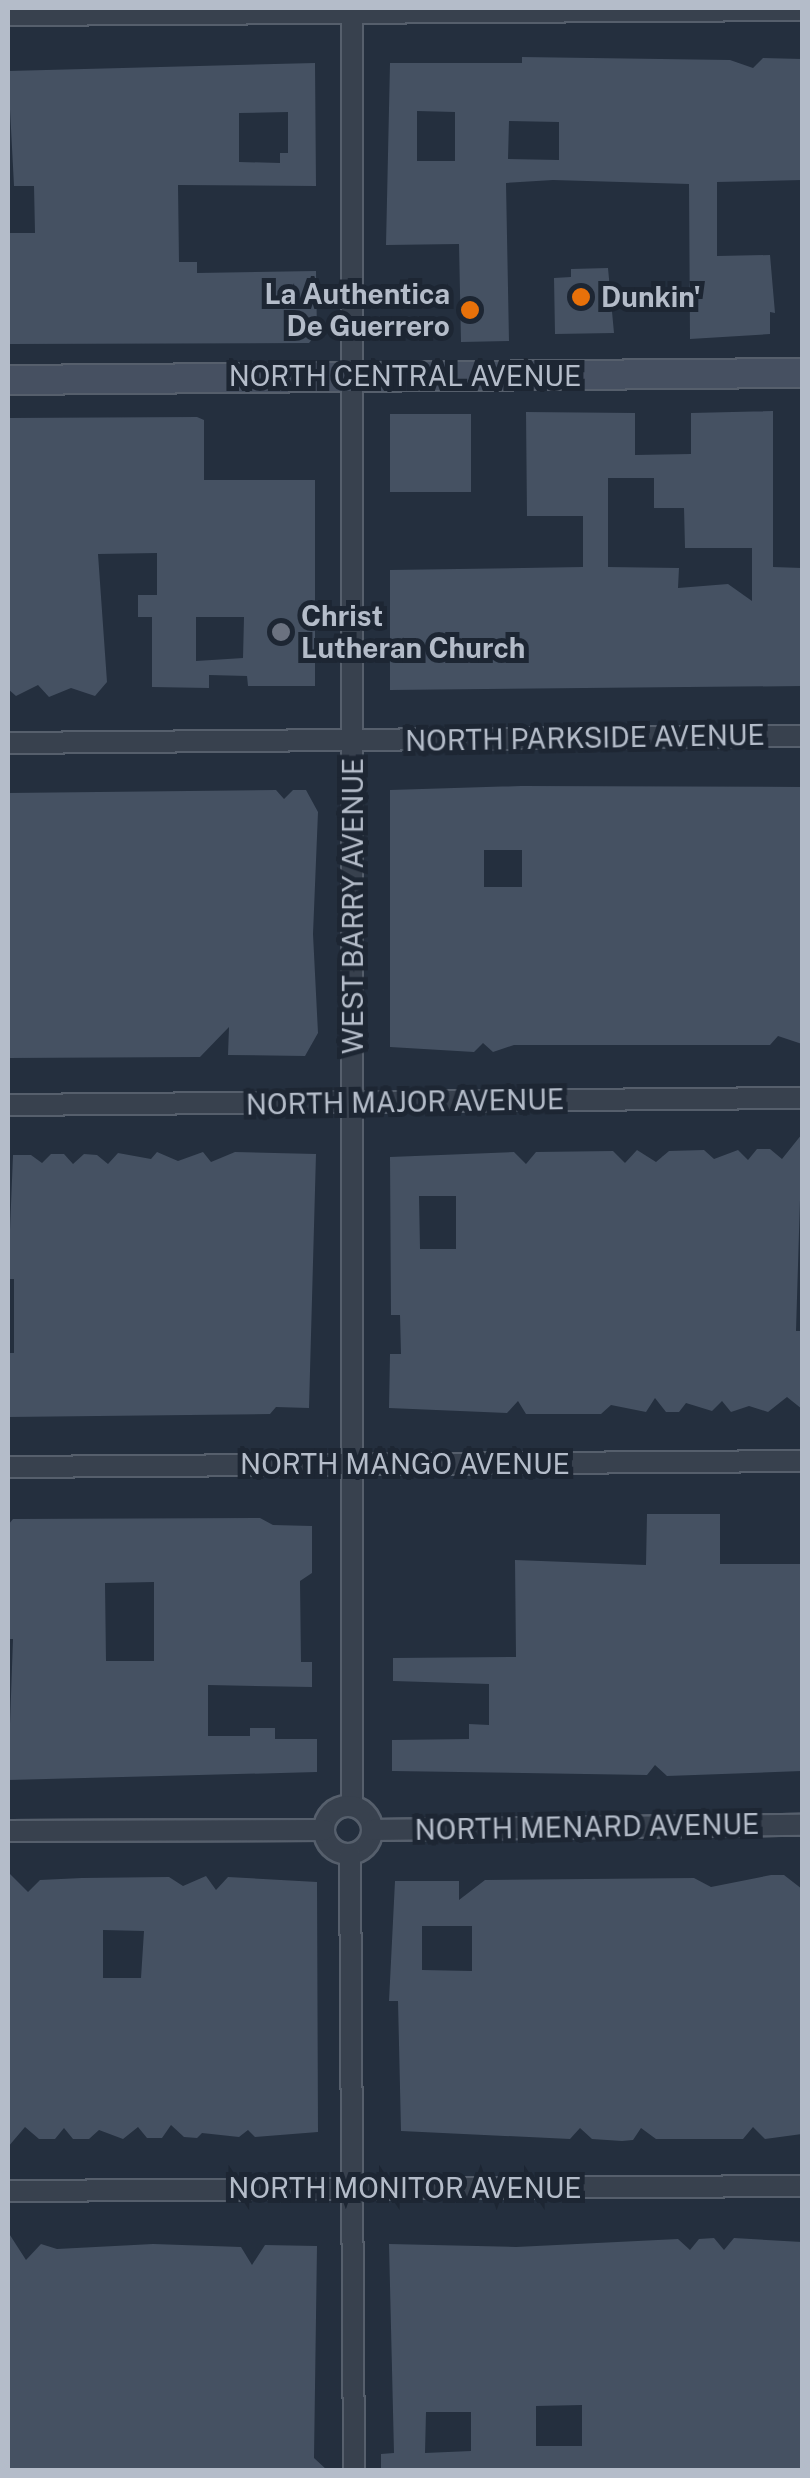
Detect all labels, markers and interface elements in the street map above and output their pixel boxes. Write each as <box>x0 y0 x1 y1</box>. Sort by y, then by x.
place label: La Authentica De Guerrero <box>264 277 450 343</box>
place label: Dunkin' <box>601 280 701 314</box>
marker: Dunkin' <box>570 286 592 308</box>
marker: La Authentica De Guerrero <box>459 299 481 321</box>
street label: NORTH CENTRAL AVENUE <box>229 359 581 393</box>
place label: Christ Lutheran Church <box>301 599 525 665</box>
marker: Christ Lutheran Church <box>270 621 292 643</box>
street label: NORTH PARKSIDE AVENUE <box>405 718 765 758</box>
street label: WEST BARRY AVENUE <box>336 758 370 1054</box>
street label: NORTH MAJOR AVENUE <box>246 1082 564 1122</box>
street label: NORTH MANGO AVENUE <box>240 1447 570 1481</box>
street label: NORTH MENARD AVENUE <box>414 1807 760 1847</box>
street label: NORTH MONITOR AVENUE <box>228 2171 582 2205</box>

